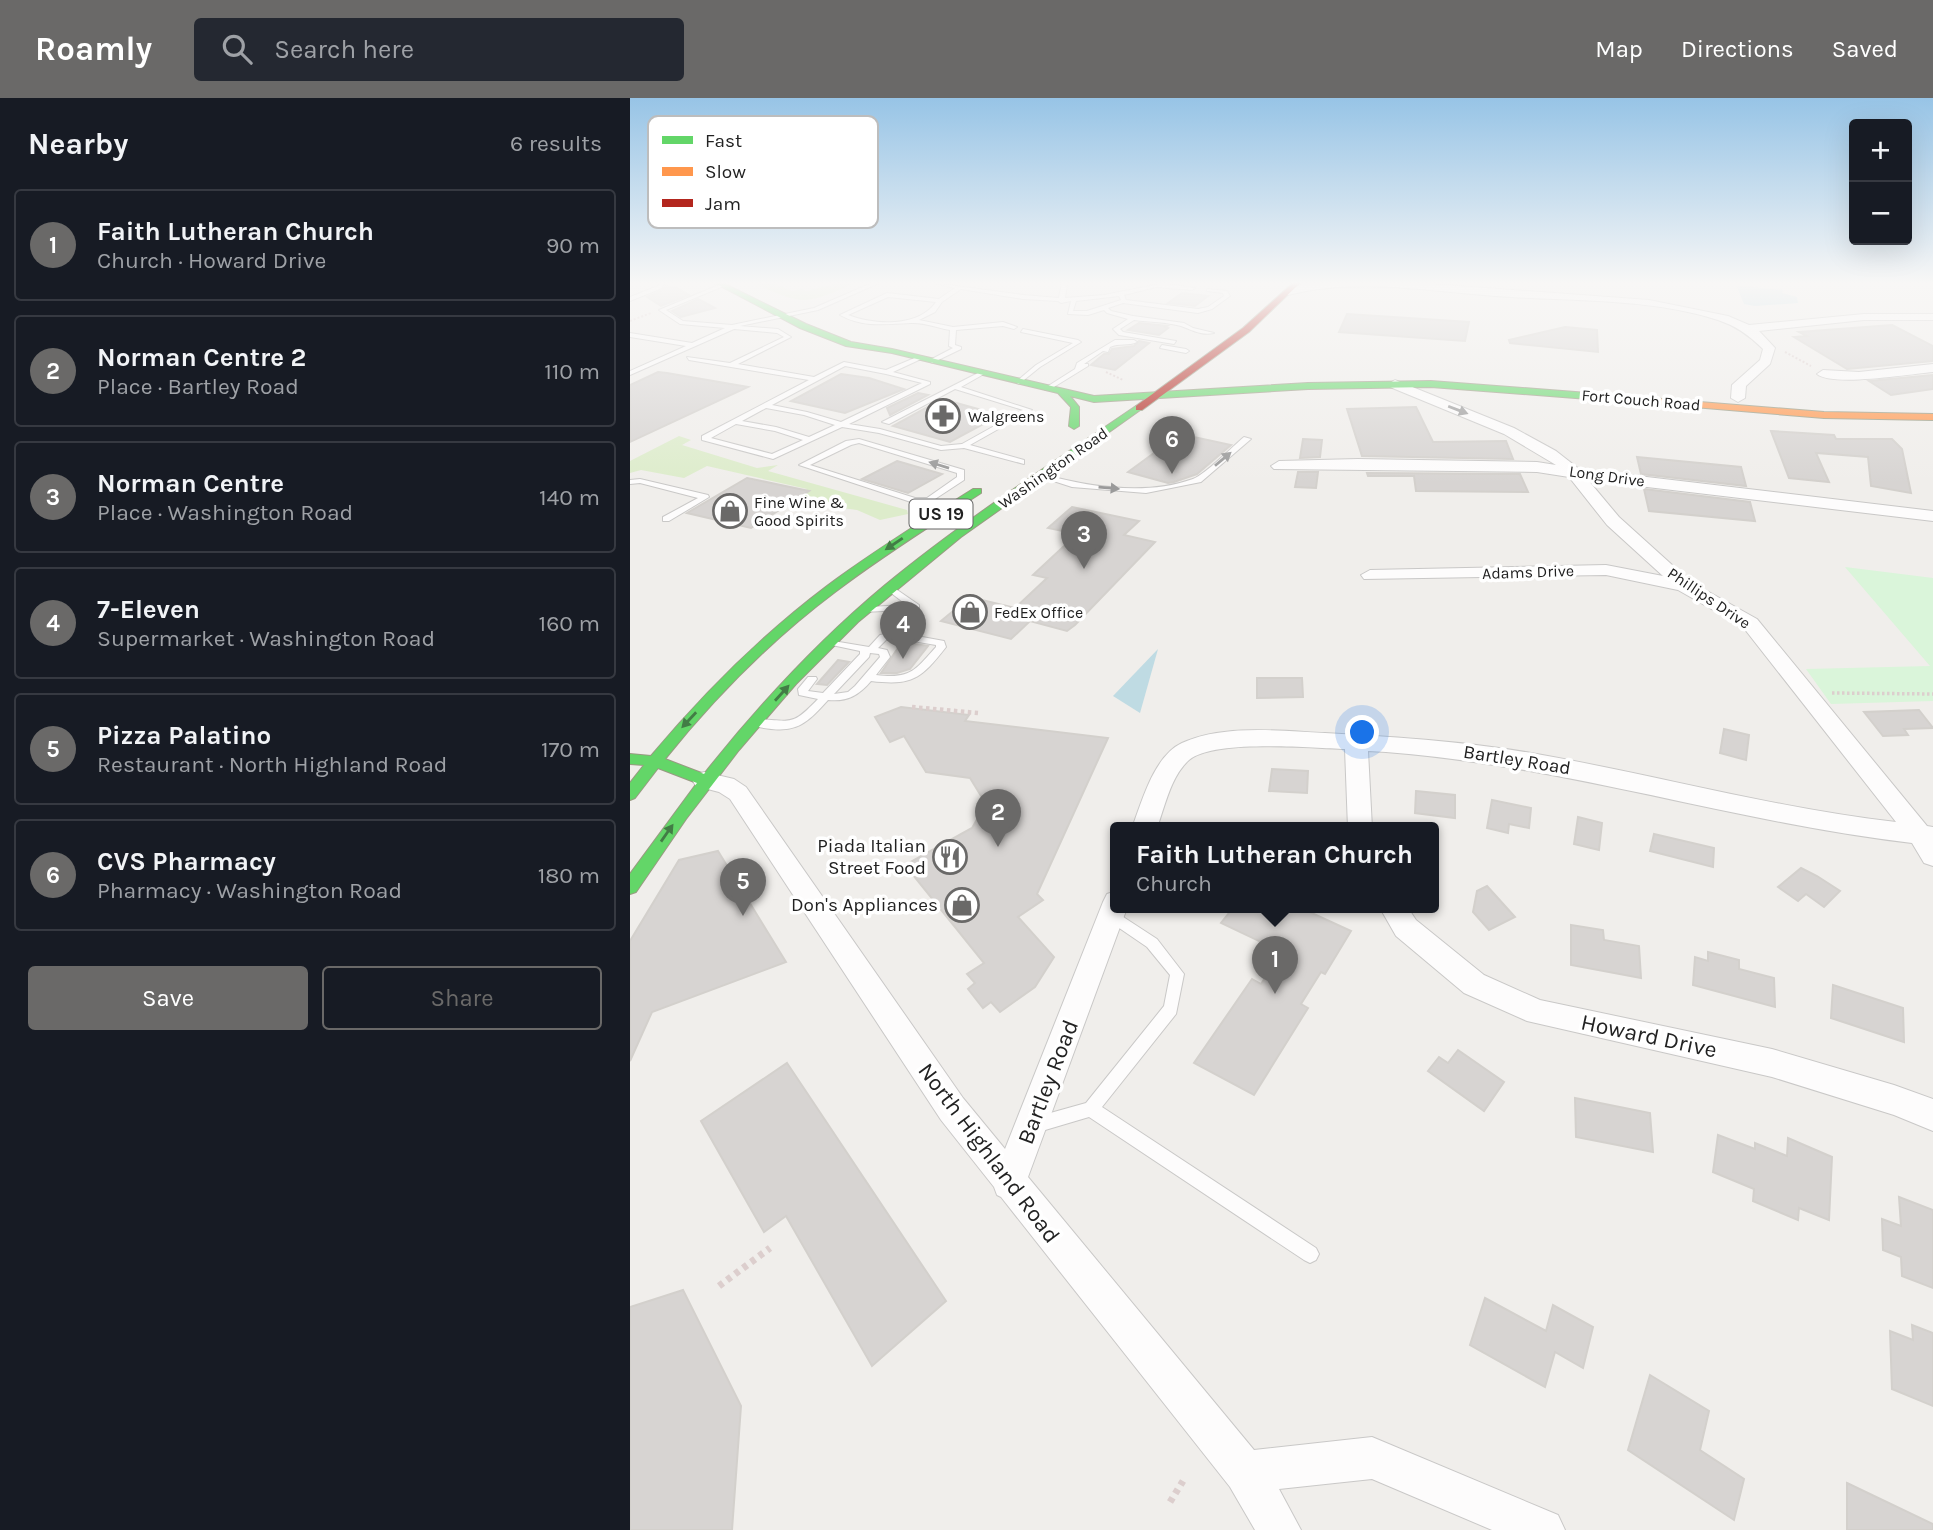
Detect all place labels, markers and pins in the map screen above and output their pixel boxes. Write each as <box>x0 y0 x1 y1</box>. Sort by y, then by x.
pharmacy icon: Walgreens <box>924 397 962 435</box>
place label: Walgreens <box>968 407 1044 426</box>
pin: 6 <box>1149 416 1195 474</box>
shop icon: Fine Wine & Good Spirits <box>711 492 749 530</box>
place label: Fine Wine & Good Spirits <box>754 493 844 530</box>
pin: 3 <box>1061 511 1107 569</box>
shop icon: FedEx Office <box>951 593 989 631</box>
pin: 4 <box>880 601 926 659</box>
place label: FedEx Office <box>994 603 1083 622</box>
pin: 2 <box>975 789 1021 847</box>
place label: Piada Italian Street Food <box>817 835 926 879</box>
restaurant icon: Piada Italian Street Food <box>931 838 969 876</box>
pin: 5 <box>720 858 766 916</box>
shop icon: Don's Appliances <box>943 886 981 924</box>
place label: Don's Appliances <box>791 894 938 916</box>
pin: 1 <box>1252 936 1298 994</box>

